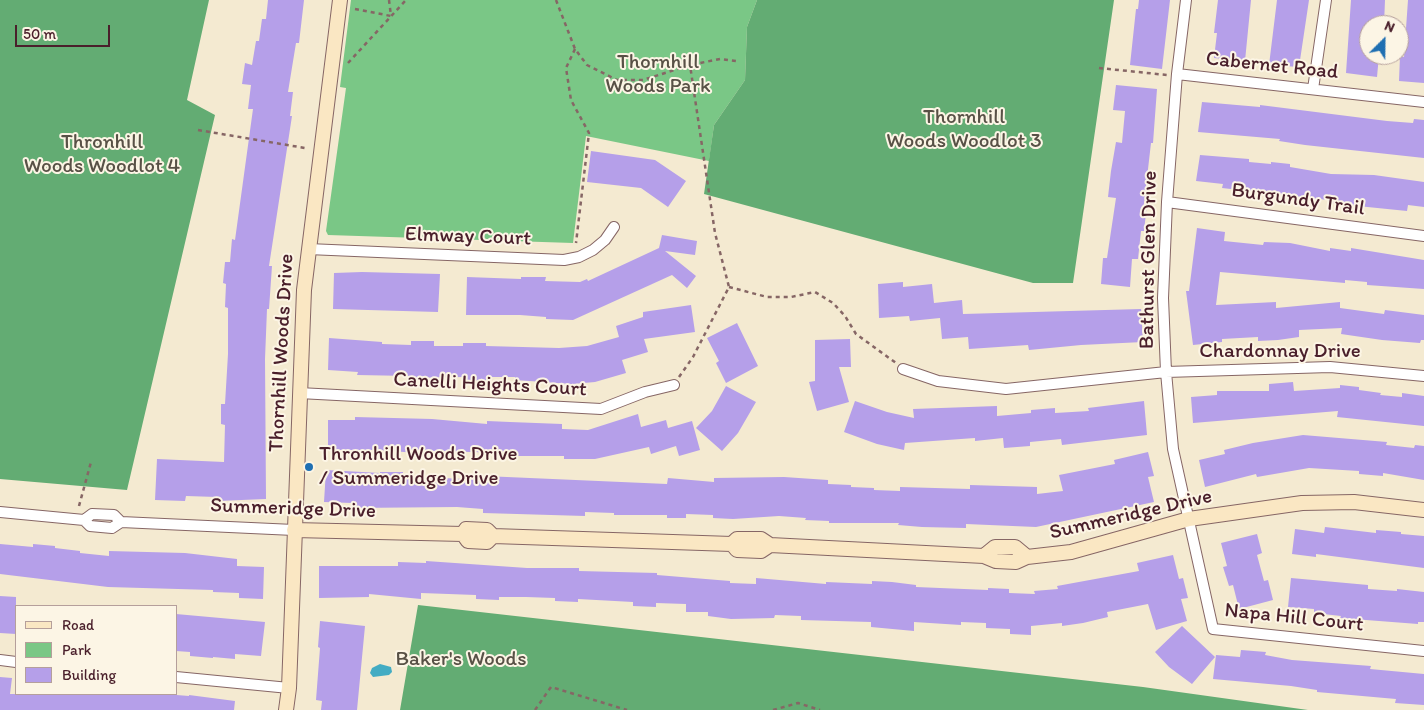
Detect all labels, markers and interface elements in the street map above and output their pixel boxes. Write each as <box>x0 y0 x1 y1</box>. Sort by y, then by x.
scale bar <box>18 15 112 47</box>
north arrow <box>1359 15 1409 65</box>
text: N <box>1382 17 1397 36</box>
text: 50 m <box>23 25 56 43</box>
street label: Cabernet Road <box>1204 47 1340 85</box>
park label: Thornhill Woods Park <box>605 50 711 100</box>
park label: Thornhill Woods Woodlot 3 <box>886 105 1042 155</box>
park label: Thronhill Woods Woodlot 4 <box>24 130 180 180</box>
street label: Bathurst Glen Drive <box>1135 171 1163 349</box>
street label: Burgundy Trail <box>1230 178 1366 222</box>
street label: Elmway Court <box>405 222 531 252</box>
street label: Thornhill Woods Drive <box>264 253 300 453</box>
street label: Chardonnay Drive <box>1199 339 1361 365</box>
street label: Canelli Heights Court <box>393 367 587 403</box>
place label: Thronhill Woods Drive / Summeridge Drive <box>319 442 518 492</box>
marker: Thronhill Woods Drive / Summeridge Drive <box>303 461 315 473</box>
street label: Summeridge Drive <box>1047 484 1215 546</box>
street label: Summeridge Drive <box>210 494 376 524</box>
street label: Napa Hill Court <box>1223 598 1365 638</box>
legend <box>15 605 178 695</box>
text: Road <box>62 616 94 634</box>
text: Park <box>62 641 92 659</box>
park label: Baker's Woods <box>396 647 526 673</box>
text: Building <box>62 666 116 684</box>

